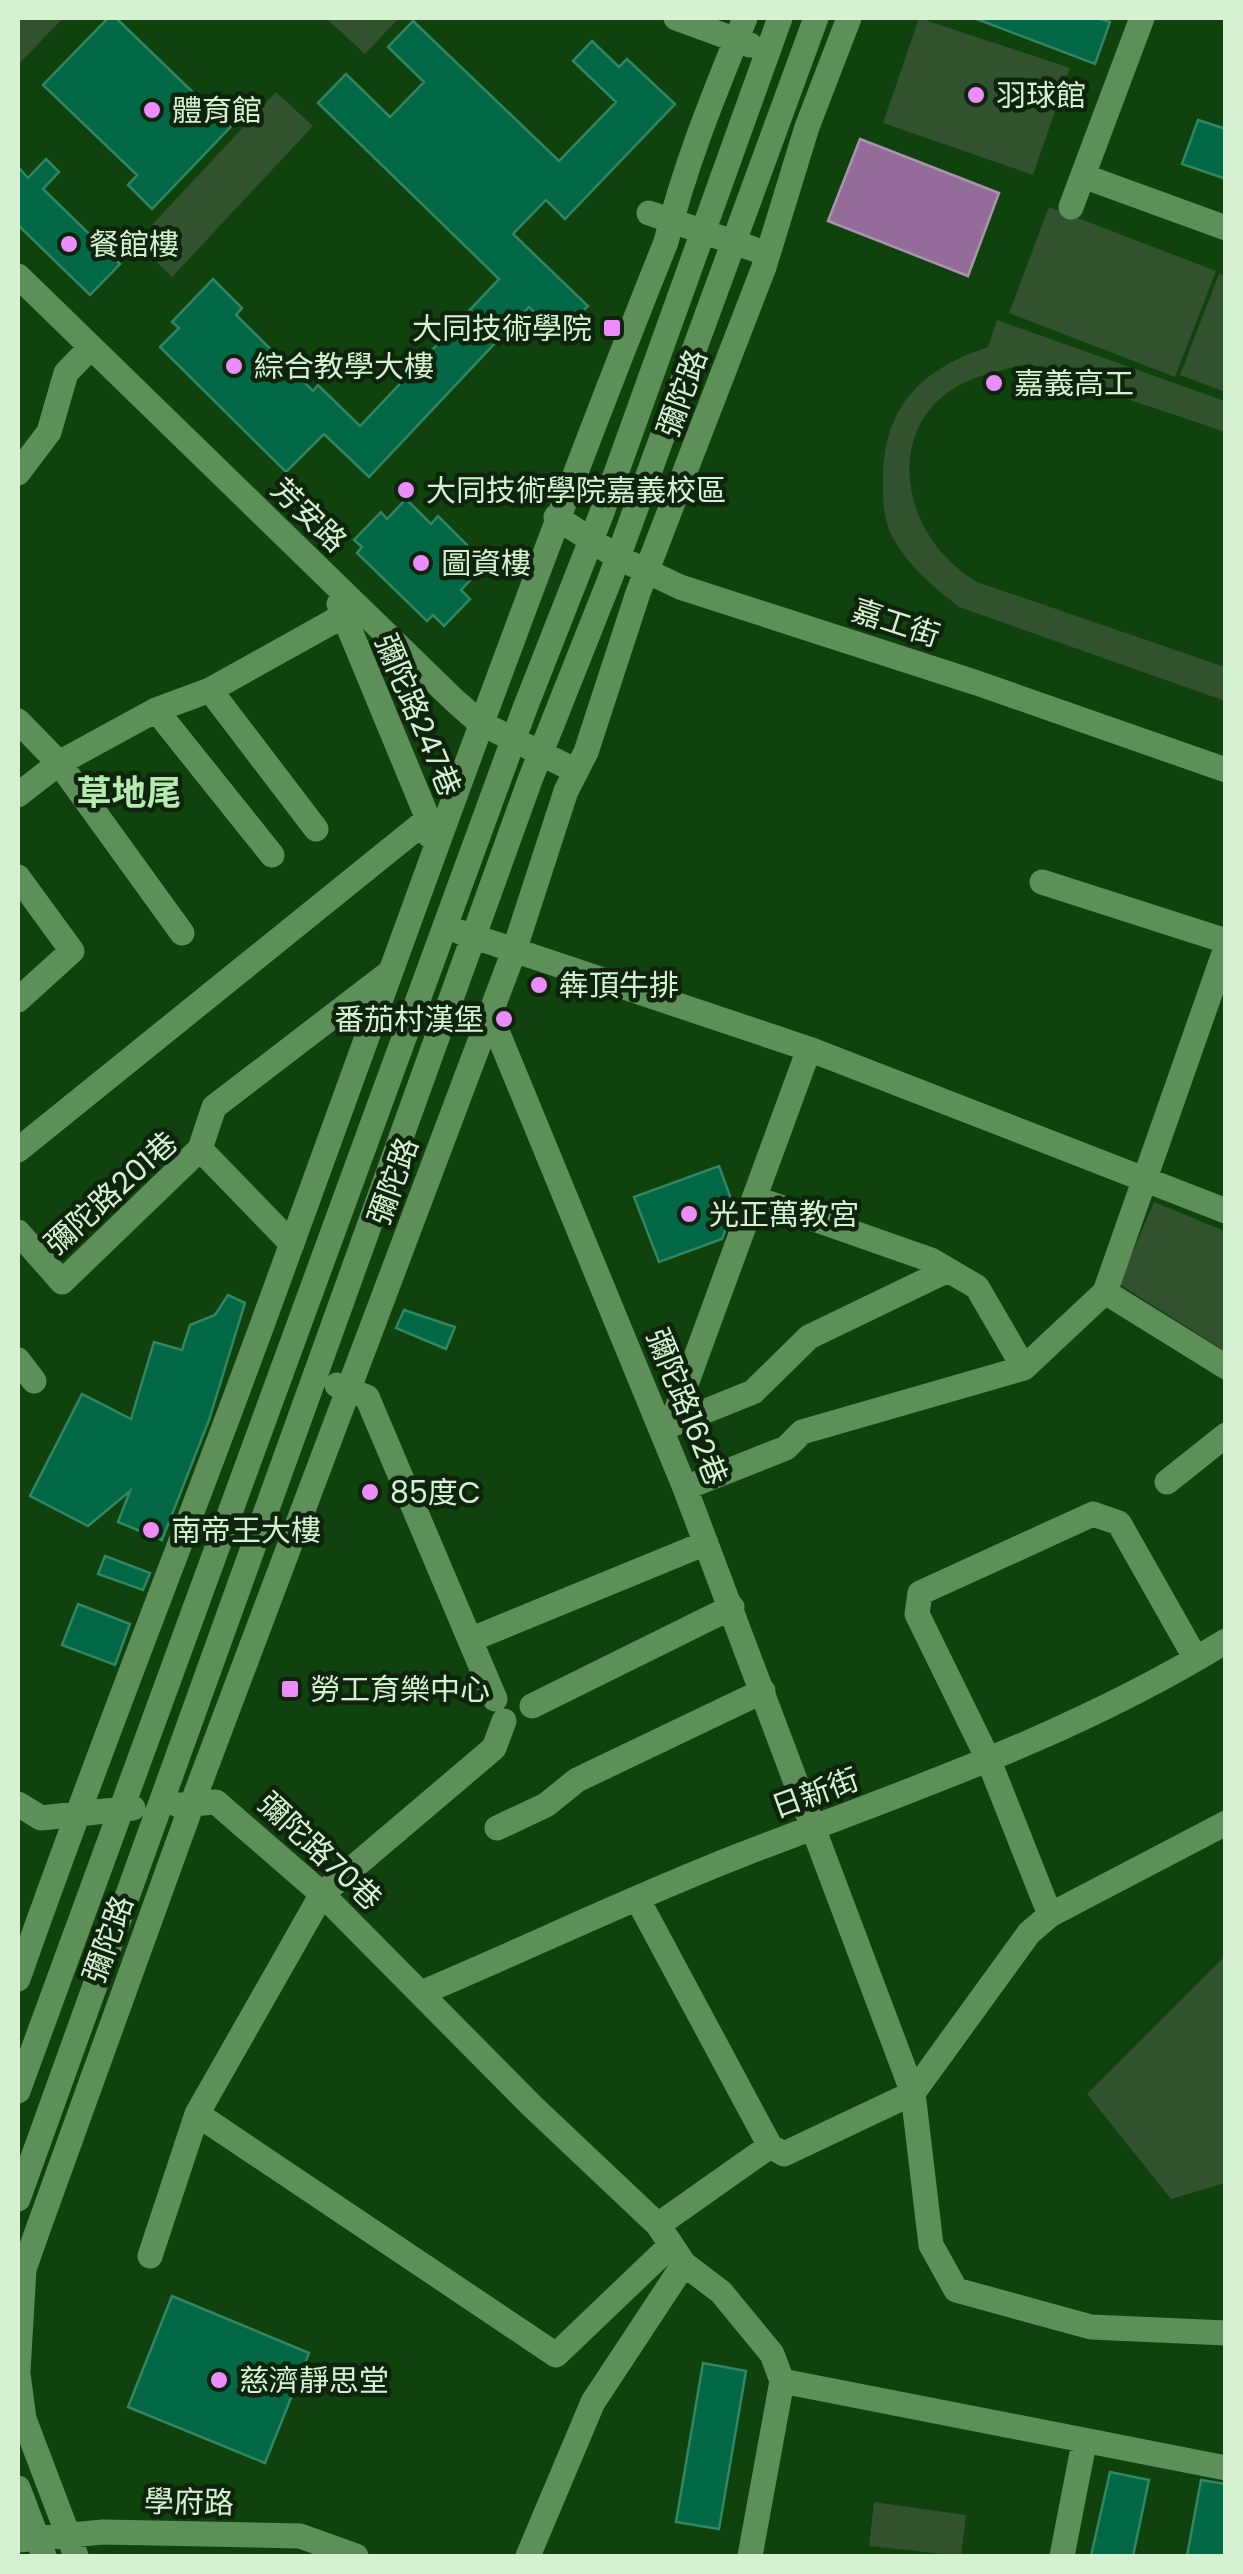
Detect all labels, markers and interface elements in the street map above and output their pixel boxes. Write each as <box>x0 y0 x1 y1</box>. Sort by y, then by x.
place label: 羽球館 <box>996 74 1086 117</box>
marker: 羽球館 <box>965 84 987 106</box>
place label: 體育館 <box>172 89 262 132</box>
marker: 體育館 <box>141 99 163 121</box>
place label: 餐館樓 <box>89 223 179 266</box>
marker: 餐館樓 <box>58 233 80 255</box>
place label: 大同技術學院 <box>412 307 592 350</box>
marker: 大同技術學院 <box>601 317 623 339</box>
street label: 彌陀路 <box>646 343 718 443</box>
place label: 綜合教學大樓 <box>254 345 434 388</box>
marker: 綜合教學大樓 <box>223 355 245 377</box>
place label: 嘉義高工 <box>1014 362 1134 405</box>
marker: 嘉義高工 <box>983 372 1005 394</box>
street label: 芳安路 <box>262 468 356 562</box>
place label: 大同技術學院嘉義校區 <box>426 469 726 512</box>
marker: 大同技術學院嘉義校區 <box>395 479 417 501</box>
place label: 圖資樓 <box>441 542 531 585</box>
marker: 圖資樓 <box>410 552 432 574</box>
street label: 嘉工街 <box>847 589 945 657</box>
street label: 彌陀路247巷 <box>365 627 471 803</box>
district label: 草地尾 <box>76 768 182 817</box>
place label: 犇頂牛排 <box>559 964 679 1007</box>
marker: 犇頂牛排 <box>528 974 550 996</box>
place label: 番茄村漢堡 <box>334 998 484 1041</box>
marker: 番茄村漢堡 <box>493 1008 515 1030</box>
street label: 彌陀路201巷 <box>35 1122 187 1264</box>
street label: 彌陀路 <box>357 1131 429 1231</box>
place label: 光正萬教宮 <box>709 1193 859 1236</box>
marker: 光正萬教宮 <box>678 1203 700 1225</box>
street label: 彌陀路162巷 <box>636 1322 738 1492</box>
place label: 85度C <box>390 1471 481 1514</box>
marker: 85度C <box>359 1481 381 1503</box>
place label: 南帝王大樓 <box>171 1509 321 1552</box>
marker: 南帝王大樓 <box>140 1519 162 1541</box>
place label: 勞工育樂中心 <box>310 1668 490 1711</box>
marker: 勞工育樂中心 <box>279 1678 301 1700</box>
street label: 日新街 <box>765 1757 865 1829</box>
street label: 彌陀路70巷 <box>249 1782 391 1920</box>
street label: 彌陀路 <box>72 1889 144 1989</box>
place label: 慈濟靜思堂 <box>239 2359 389 2402</box>
marker: 慈濟靜思堂 <box>208 2369 230 2391</box>
street label: 學府路 <box>144 2480 234 2524</box>

